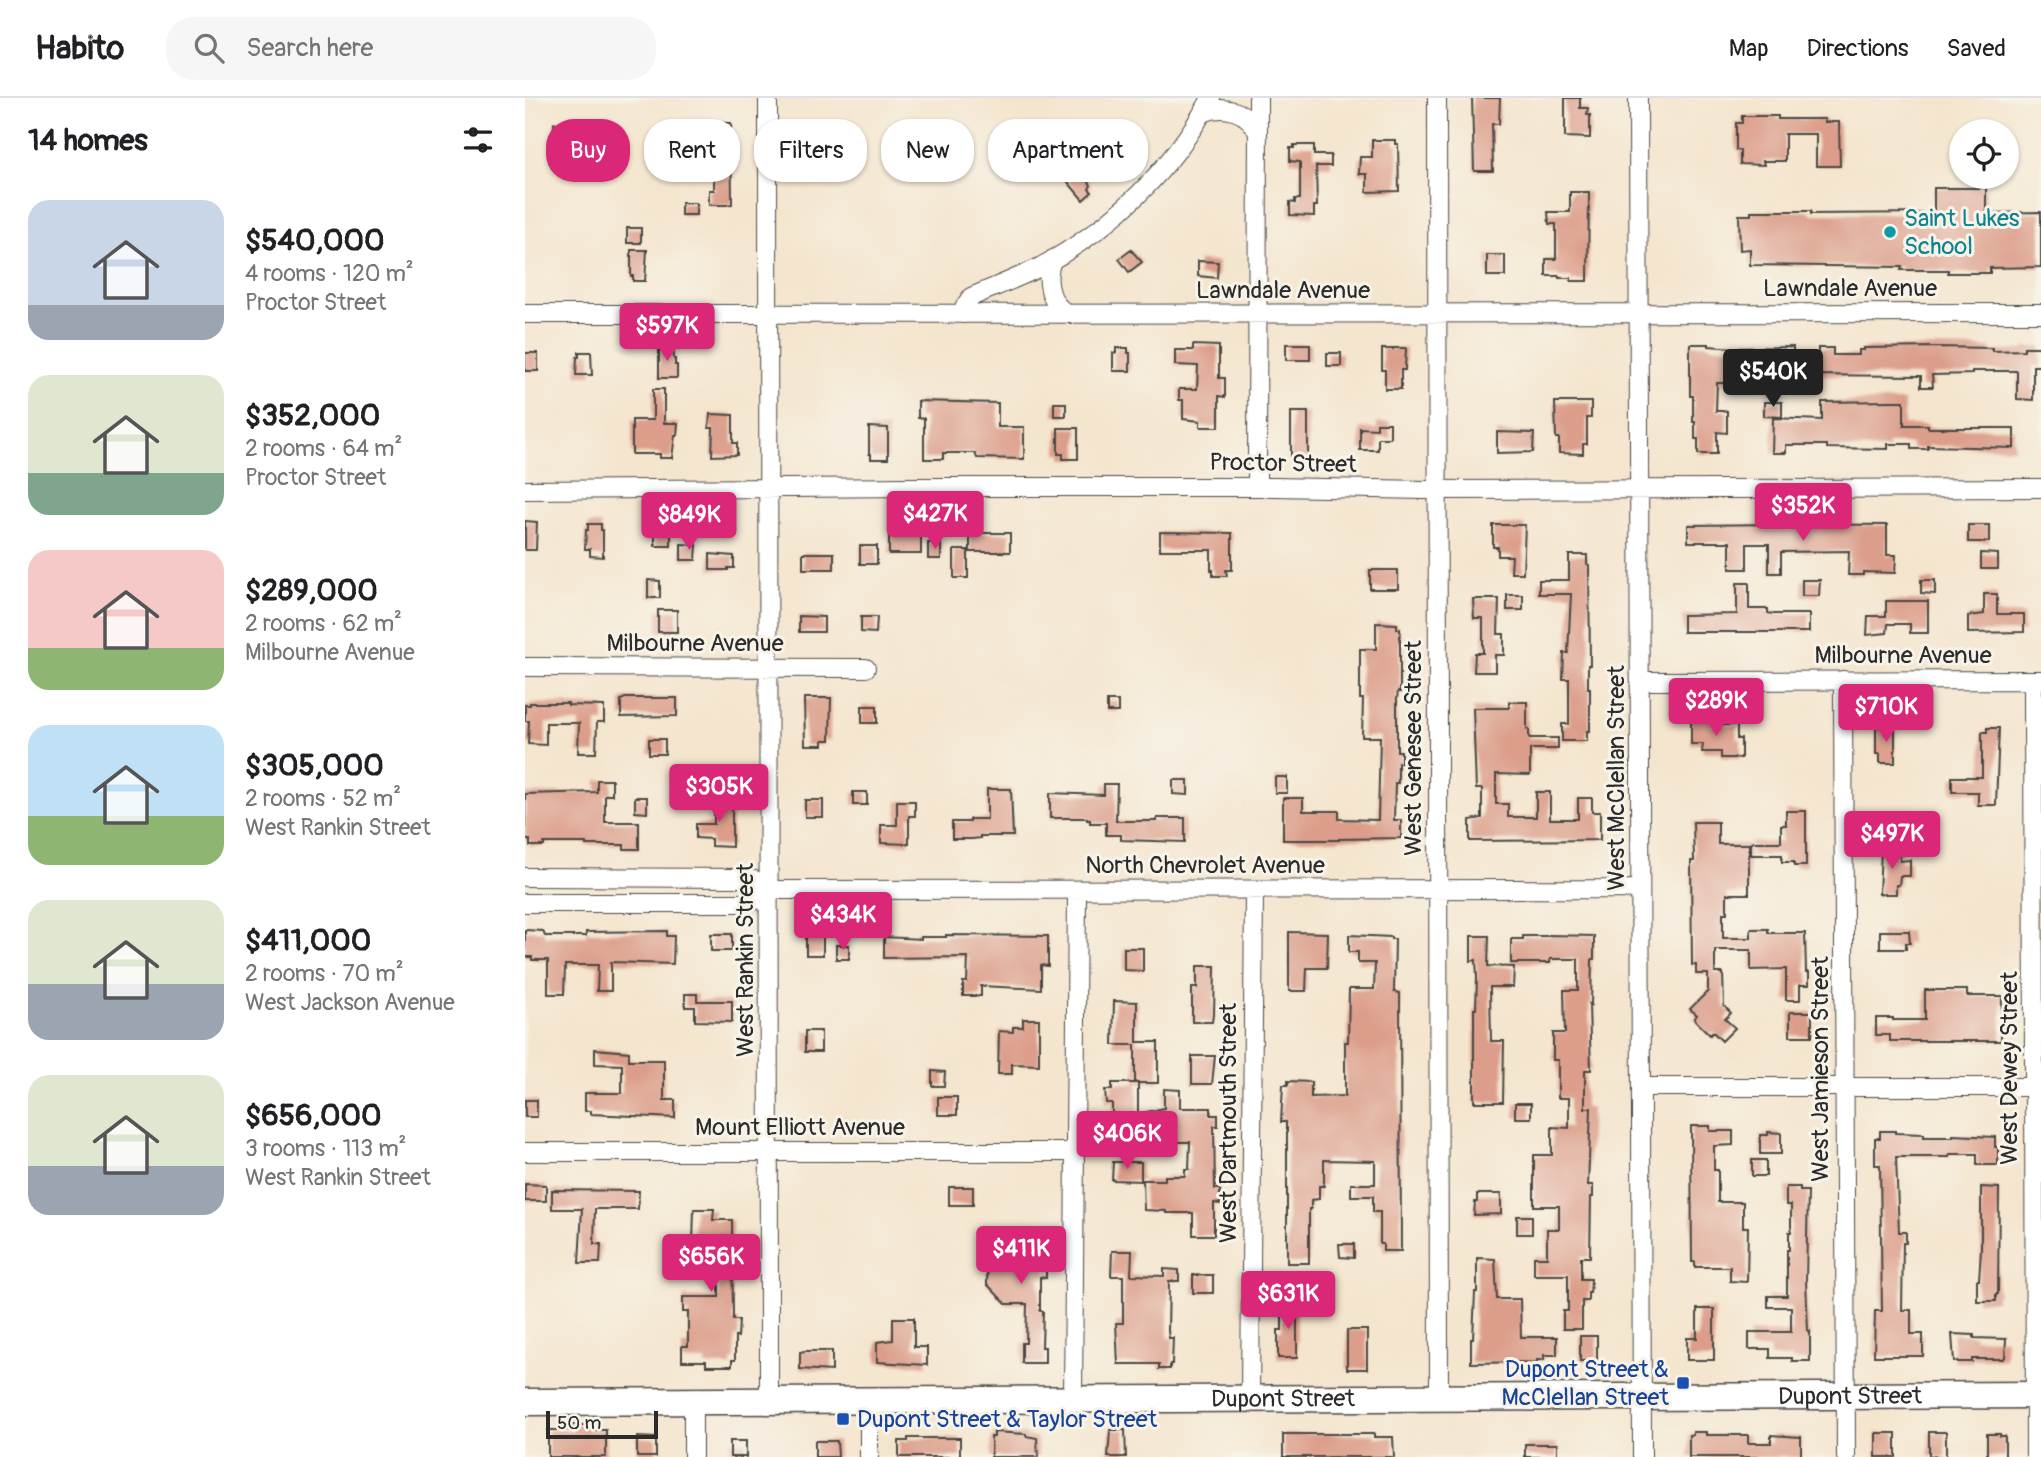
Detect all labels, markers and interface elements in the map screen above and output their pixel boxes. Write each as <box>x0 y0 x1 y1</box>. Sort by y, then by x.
search box <box>166 17 656 80</box>
text: Habito <box>35 28 124 69</box>
icon: search <box>190 29 228 67</box>
text: Search here <box>246 32 373 64</box>
text: Map <box>1729 34 1769 63</box>
text: Directions <box>1807 34 1908 63</box>
text: Saved <box>1946 34 2006 63</box>
chip: Buy <box>546 119 630 182</box>
chip: Rent <box>644 119 740 182</box>
chip: Filters <box>754 119 867 182</box>
chip: New <box>881 119 974 182</box>
chip: Apartment <box>988 119 1148 182</box>
map controls <box>1949 119 2019 189</box>
button: locate <box>1949 119 2019 189</box>
icon: filters <box>459 121 497 159</box>
text: 14 homes <box>28 122 148 159</box>
place label: Saint Lukes School <box>1904 204 2020 261</box>
text: $540,000 <box>245 222 385 259</box>
marker: Saint Lukes School <box>1882 224 1898 240</box>
icon: home <box>84 228 168 312</box>
text: 4 rooms · 120 m² <box>245 259 414 288</box>
street label: Lawndale Avenue <box>1763 274 1937 303</box>
street label: Lawndale Avenue <box>1196 276 1370 305</box>
text: Proctor Street <box>245 288 386 317</box>
pin: $597K <box>618 303 716 363</box>
text: $597K <box>636 311 698 340</box>
pin: $540K <box>1724 350 1822 409</box>
text: $540K <box>1739 357 1807 386</box>
text: $352,000 <box>245 397 380 434</box>
icon: home <box>84 403 168 487</box>
text: 2 rooms · 64 m² <box>245 434 402 463</box>
street label: Proctor Street <box>1209 448 1357 479</box>
text: Proctor Street <box>245 463 386 492</box>
pin: $352K <box>1754 484 1852 543</box>
pin: $427K <box>886 491 984 551</box>
text: $352K <box>1771 491 1835 520</box>
pin: $849K <box>640 492 738 552</box>
text: $427K <box>903 499 967 528</box>
text: $849K <box>657 500 721 529</box>
text: $289,000 <box>245 572 378 609</box>
icon: home <box>84 578 168 662</box>
text: 2 rooms · 62 m² <box>245 609 402 638</box>
street label: Milbourne Avenue <box>607 629 784 658</box>
text: Milbourne Avenue <box>245 638 415 667</box>
street label: West Genesee Street <box>1399 640 1428 856</box>
street label: Milbourne Avenue <box>1815 641 1992 670</box>
street label: West McClellan Street <box>1602 665 1631 891</box>
pin: $289K <box>1667 678 1765 738</box>
pin: $710K <box>1837 684 1935 744</box>
text: $289K <box>1685 686 1747 715</box>
text: $710K <box>1854 692 1918 721</box>
text: $305,000 <box>245 747 384 784</box>
icon: home <box>84 753 168 837</box>
pin: $305K <box>670 764 768 824</box>
text: $305K <box>685 772 753 801</box>
text: 2 rooms · 52 m² <box>245 784 401 813</box>
pin: $497K <box>1843 812 1941 871</box>
text: West Rankin Street <box>245 813 431 842</box>
text: $497K <box>1860 819 1924 848</box>
street label: North Chevrolet Avenue <box>1085 851 1325 880</box>
street label: West Rankin Street <box>731 863 760 1057</box>
pin: $434K <box>794 892 892 952</box>
text: $434K <box>810 900 876 929</box>
text: $411,000 <box>245 922 371 959</box>
icon: home <box>84 928 168 1012</box>
street label: West Jamieson Street <box>1806 956 1835 1182</box>
text: 2 rooms · 70 m² <box>245 959 404 988</box>
street label: West Dewey Street <box>1995 971 2024 1165</box>
text: West Jackson Avenue <box>245 988 455 1017</box>
street label: West Dartmouth Street <box>1214 1003 1243 1243</box>
text: $656,000 <box>245 1097 382 1134</box>
icon: home <box>84 1103 168 1187</box>
pin: $406K <box>1078 1112 1176 1171</box>
street label: Mount Elliott Avenue <box>695 1113 905 1142</box>
text: $406K <box>1093 1119 1161 1148</box>
text: 3 rooms · 113 m² <box>245 1134 406 1163</box>
text: West Rankin Street <box>245 1163 431 1192</box>
pin: $411K <box>972 1226 1070 1286</box>
pin: $656K <box>662 1234 760 1294</box>
text: $411K <box>992 1234 1050 1263</box>
text: $656K <box>678 1242 744 1271</box>
pin: $631K <box>1239 1272 1337 1331</box>
text: $631K <box>1257 1279 1319 1308</box>
place label: Dupont Street & McClellan Street <box>1501 1355 1669 1412</box>
marker: Dupont Street & McClellan Street <box>1675 1375 1691 1391</box>
street label: Dupont Street <box>1778 1382 1922 1411</box>
street label: Dupont Street <box>1211 1384 1355 1414</box>
place label: Dupont Street & Taylor Street <box>857 1405 1157 1434</box>
scale bar <box>546 1408 658 1440</box>
text: 50 m <box>557 1411 601 1435</box>
marker: Dupont Street & Taylor Street <box>835 1411 851 1427</box>

